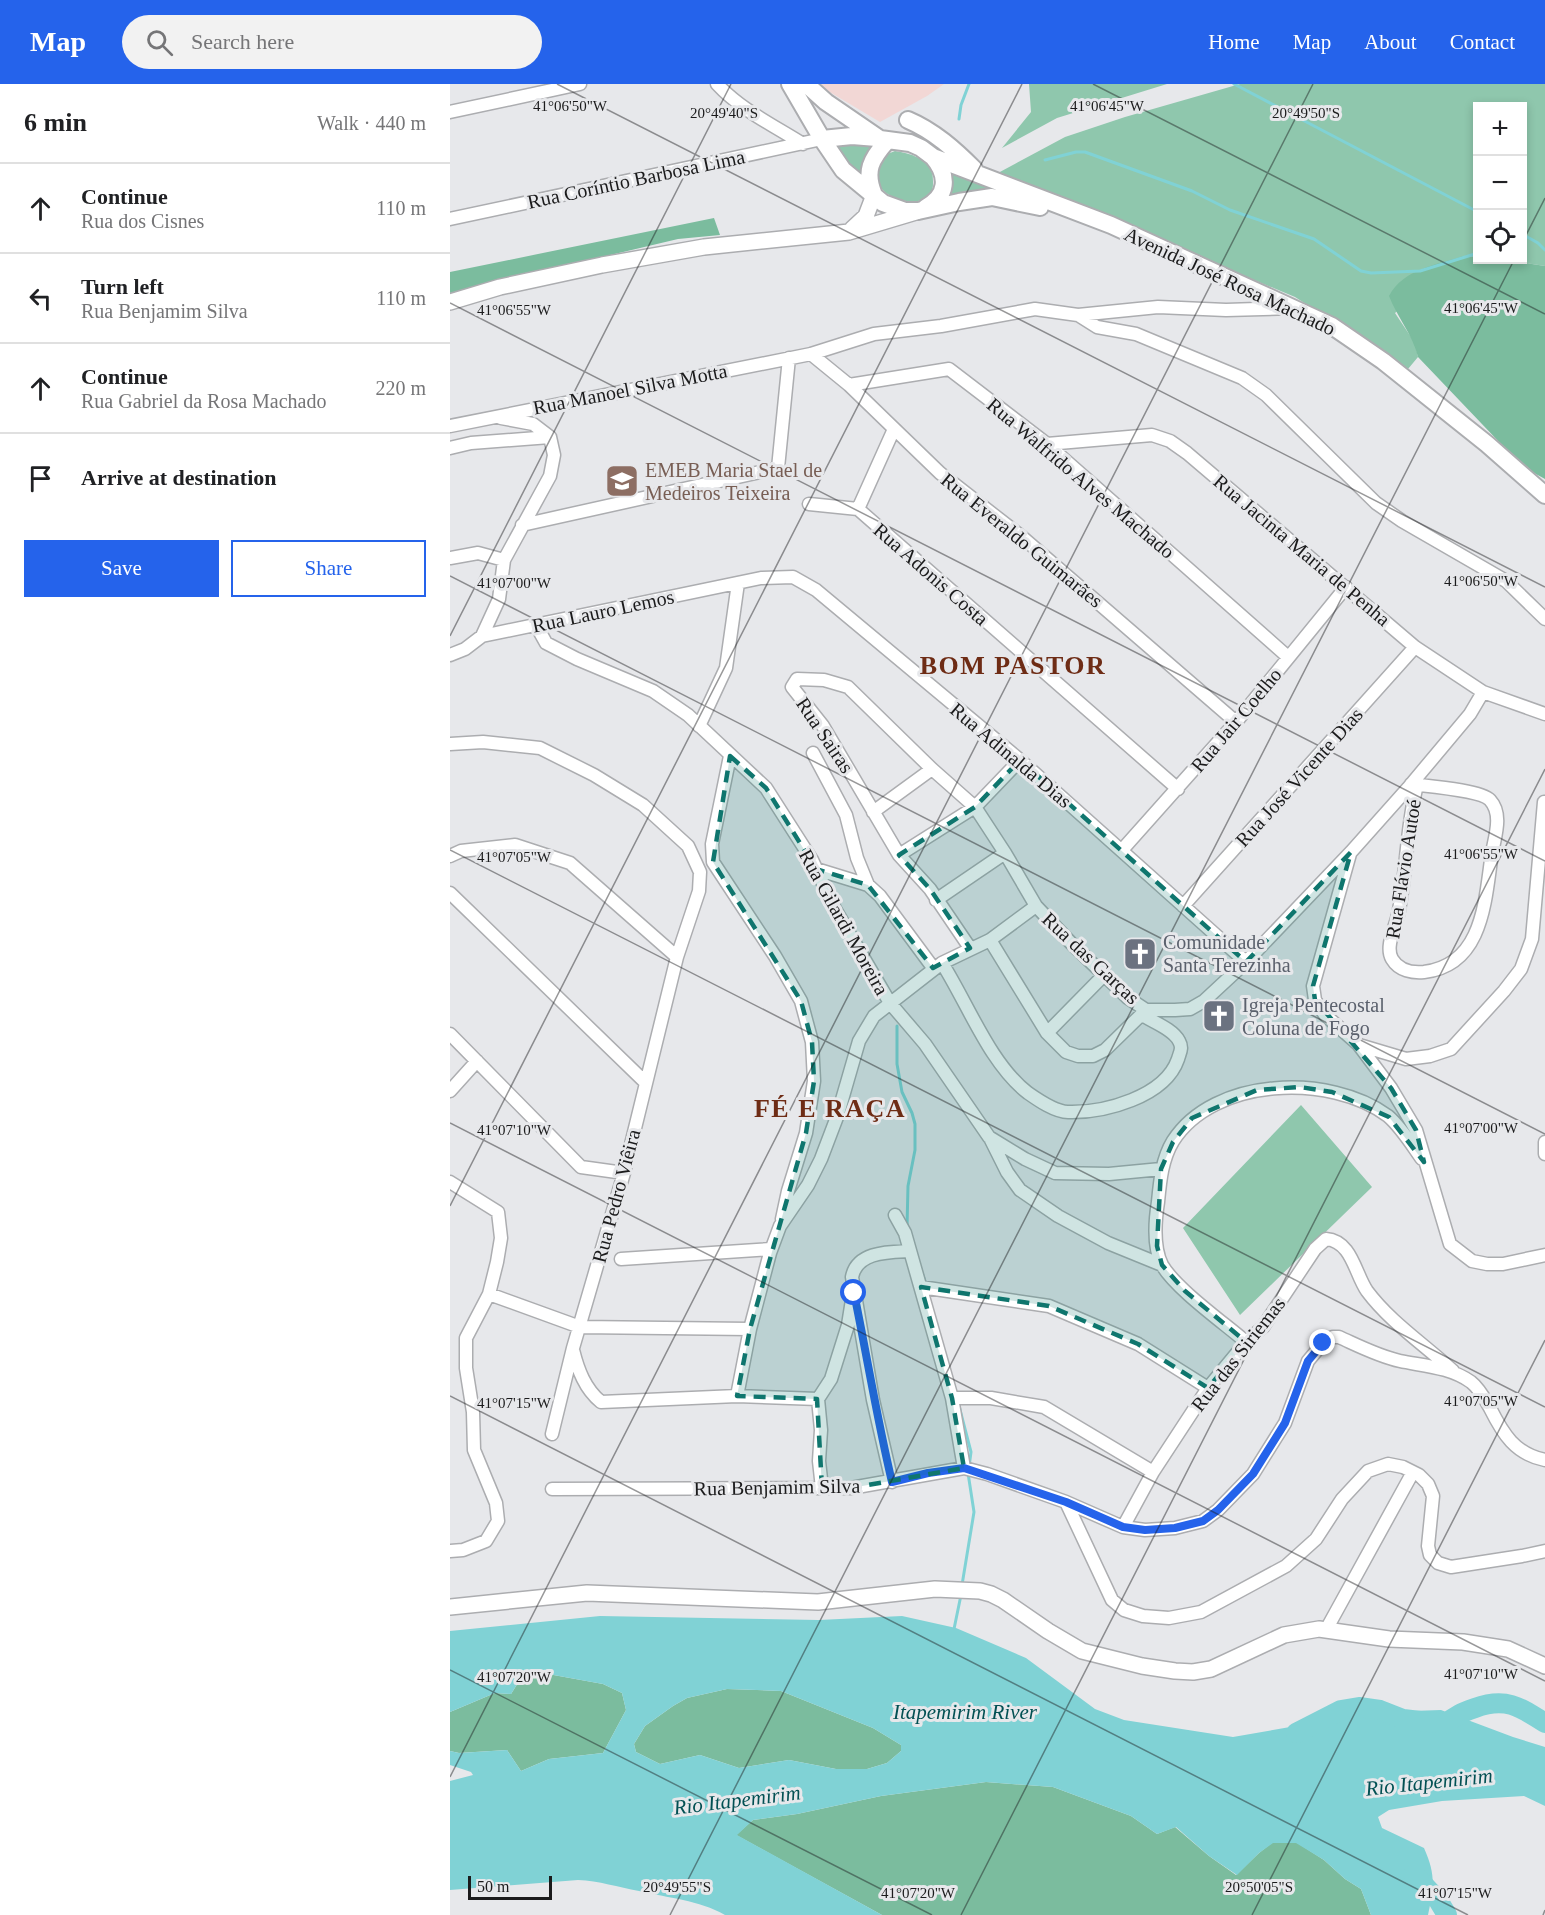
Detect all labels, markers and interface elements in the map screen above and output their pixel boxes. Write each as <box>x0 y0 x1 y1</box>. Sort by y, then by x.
search box <box>122 15 542 69</box>
text: Map <box>30 26 86 57</box>
icon: search <box>143 26 176 59</box>
text: Search here <box>191 29 294 54</box>
text: Home <box>1208 30 1260 54</box>
text: Map <box>1293 30 1331 54</box>
text: About <box>1364 30 1417 54</box>
text: Contact <box>1450 30 1515 54</box>
text: 41°06'50"W <box>533 98 608 114</box>
text: 41°06'45"W <box>1070 98 1145 114</box>
map controls <box>1473 102 1527 264</box>
button: + <box>1473 102 1527 156</box>
text: 20°49'40"S <box>690 105 758 121</box>
text: 20°49'50"S <box>1272 105 1340 121</box>
text: 6 min <box>24 108 87 137</box>
text: Walk · 440 m <box>317 112 426 134</box>
street label: Rua Coríntio Barbosa Lima <box>525 145 747 213</box>
button: − <box>1473 156 1527 210</box>
text: Continue <box>81 184 168 209</box>
icon: ahead <box>24 192 57 225</box>
text: 110 m <box>376 197 426 219</box>
text: Rua dos Cisnes <box>81 210 204 232</box>
button: locate <box>1473 210 1527 264</box>
street label: Avenida José Rosa Machado <box>1121 222 1339 340</box>
text: Turn left <box>81 274 164 299</box>
icon: left <box>24 282 57 315</box>
text: 110 m <box>376 287 426 309</box>
text: Rua Benjamim Silva <box>81 300 248 322</box>
text: 41°06'45"W <box>1444 300 1519 316</box>
text: 41°06'55"W <box>477 302 552 318</box>
street label: Rua Manoel Silva Motta <box>531 359 729 419</box>
text: Continue <box>81 364 168 389</box>
icon: ahead <box>24 372 57 405</box>
text: 220 m <box>375 377 426 399</box>
text: Rua Gabriel da Rosa Machado <box>81 390 326 412</box>
street label: Rua Walfrido Alves Machado <box>983 393 1179 563</box>
place label: EMEB Maria Stael de Medeiros Teixeira <box>645 459 822 504</box>
icon: arrive <box>24 462 57 495</box>
school or university icon: EMEB Maria Stael de Medeiros Teixeira <box>604 463 640 499</box>
text: Arrive at destination <box>81 465 277 490</box>
street label: Rua Everaldo Guimarães <box>937 468 1107 612</box>
street label: Rua Jacinta Maria de Penha <box>1209 470 1395 630</box>
street label: Rua Adonis Costa <box>869 518 993 630</box>
button: Save <box>24 540 219 597</box>
button: Share <box>231 540 426 597</box>
text: 41°06'50"W <box>1444 573 1519 589</box>
text: 41°07'00"W <box>477 575 552 591</box>
street label: Rua Lauro Lemos <box>530 585 676 637</box>
district label: BOM PASTOR <box>920 651 1106 680</box>
street label: Rua Jair Coelho <box>1186 664 1286 776</box>
street label: Rua Sairas <box>792 693 858 777</box>
street label: Rua Adinalda Dias <box>946 698 1076 812</box>
street label: Rua José Vicente Dias <box>1231 703 1367 851</box>
street label: Rua Flávio Autoé <box>1381 797 1425 940</box>
street label: Rua Gilardi Moreira <box>795 845 893 999</box>
text: 41°06'55"W <box>1444 846 1519 862</box>
text: 41°07'05"W <box>477 849 552 865</box>
street label: Rua das Garças <box>1037 908 1144 1009</box>
place label: Comunidade Santa Terezinha <box>1163 931 1291 976</box>
church icon: Comunidade Santa Terezinha <box>1122 936 1158 972</box>
place label: Igreja Pentecostal Coluna de Fogo <box>1242 994 1385 1040</box>
church icon: Igreja Pentecostal Coluna de Fogo <box>1201 998 1237 1034</box>
district label: FÉ E RAÇA <box>754 1094 906 1123</box>
text: 41°07'00"W <box>1444 1120 1519 1136</box>
text: 41°07'10"W <box>477 1122 552 1138</box>
street label: Rua Pedro Viêira <box>588 1127 644 1265</box>
route start <box>840 1279 866 1305</box>
street label: Rua das Siriemas <box>1187 1292 1290 1415</box>
route end <box>1309 1329 1335 1355</box>
text: 41°07'05"W <box>1444 1393 1519 1409</box>
text: 41°07'15"W <box>477 1395 552 1411</box>
street label: Rua Benjamim Silva <box>693 1475 861 1500</box>
text: 41°07'10"W <box>1444 1666 1519 1682</box>
text: 41°07'20"W <box>477 1669 552 1685</box>
water label: Itapemirim River <box>892 1700 1038 1724</box>
water label: Rio Itapemirim <box>1363 1763 1494 1801</box>
water label: Rio Itapemirim <box>671 1780 802 1820</box>
scale bar <box>468 1873 552 1900</box>
text: 50 m <box>477 1878 509 1895</box>
text: 20°49'55"S <box>643 1879 711 1895</box>
text: 20°50'05"S <box>1225 1879 1293 1895</box>
text: 41°07'20"W <box>881 1885 956 1901</box>
text: 41°07'15"W <box>1418 1885 1493 1901</box>

